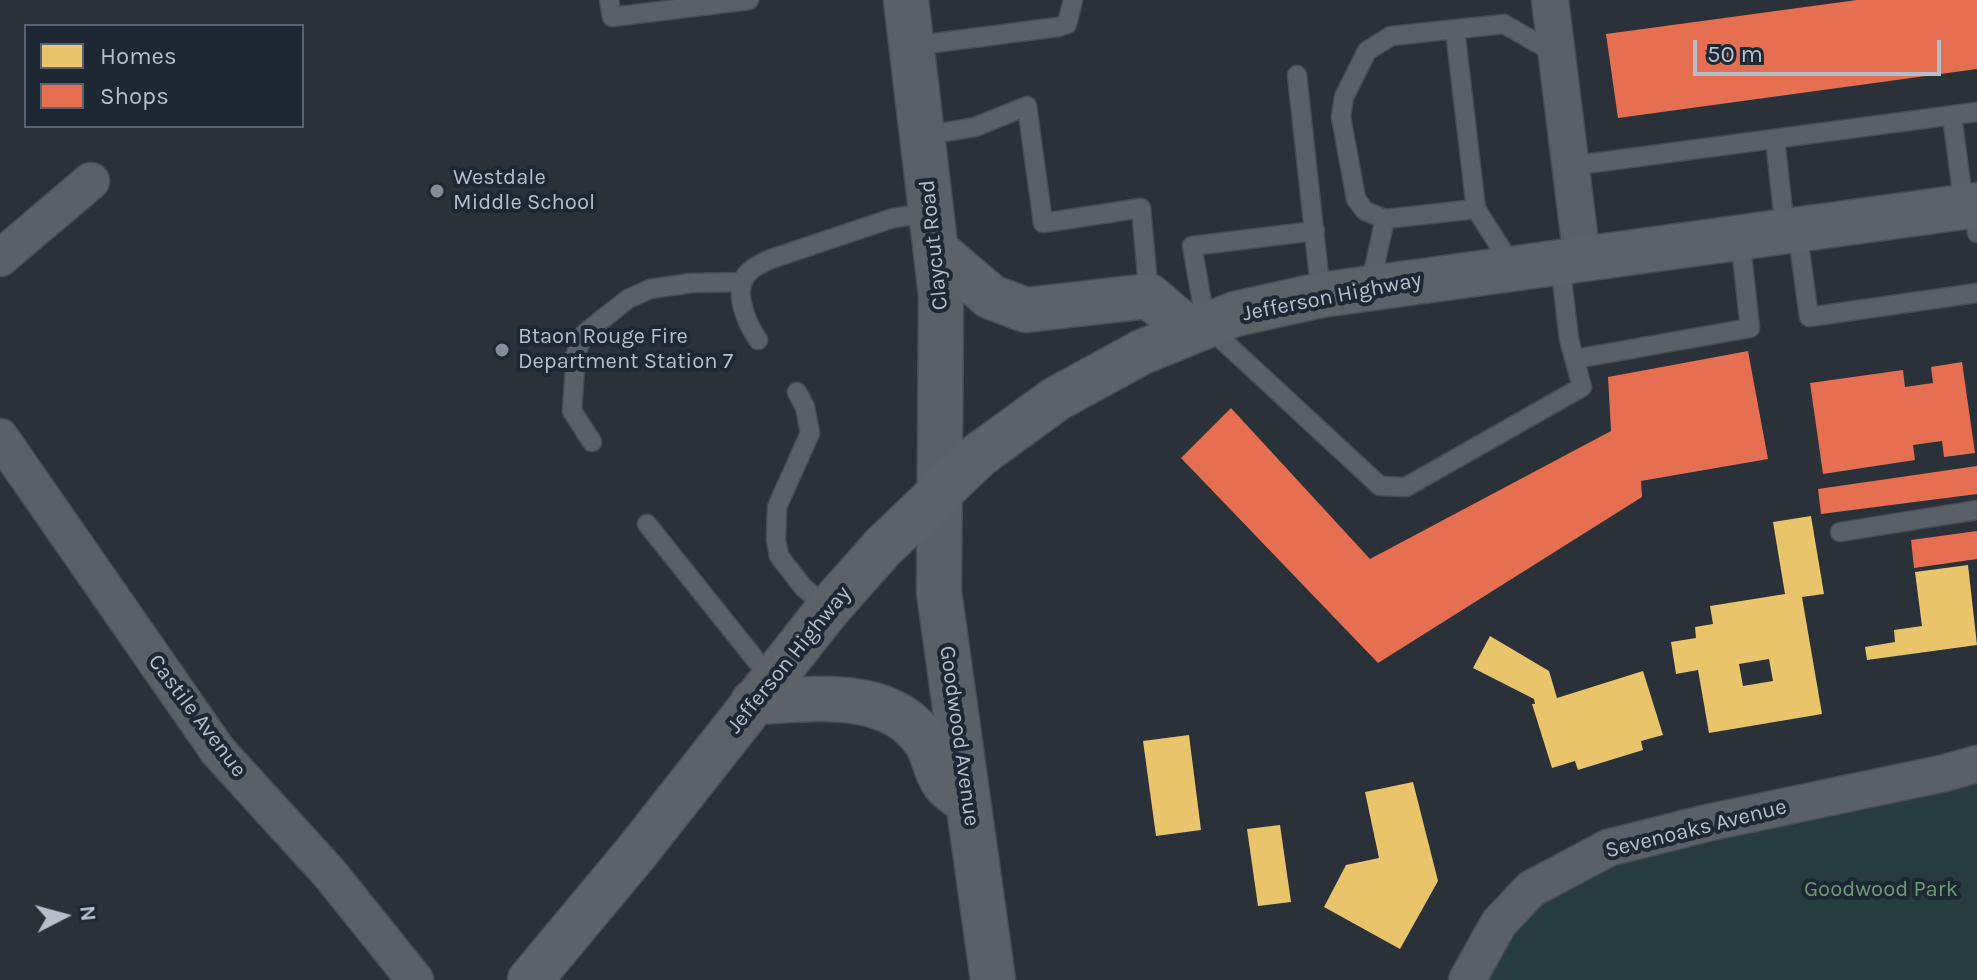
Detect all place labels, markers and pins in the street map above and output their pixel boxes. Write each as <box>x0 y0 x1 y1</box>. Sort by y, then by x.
place label: Westdale Middle School <box>453 165 595 216</box>
marker: Westdale Middle School <box>428 182 446 200</box>
place label: Btaon Rouge Fire Department Station 7 <box>518 324 733 376</box>
marker: Btaon Rouge Fire Department Station 7 <box>493 341 511 359</box>

